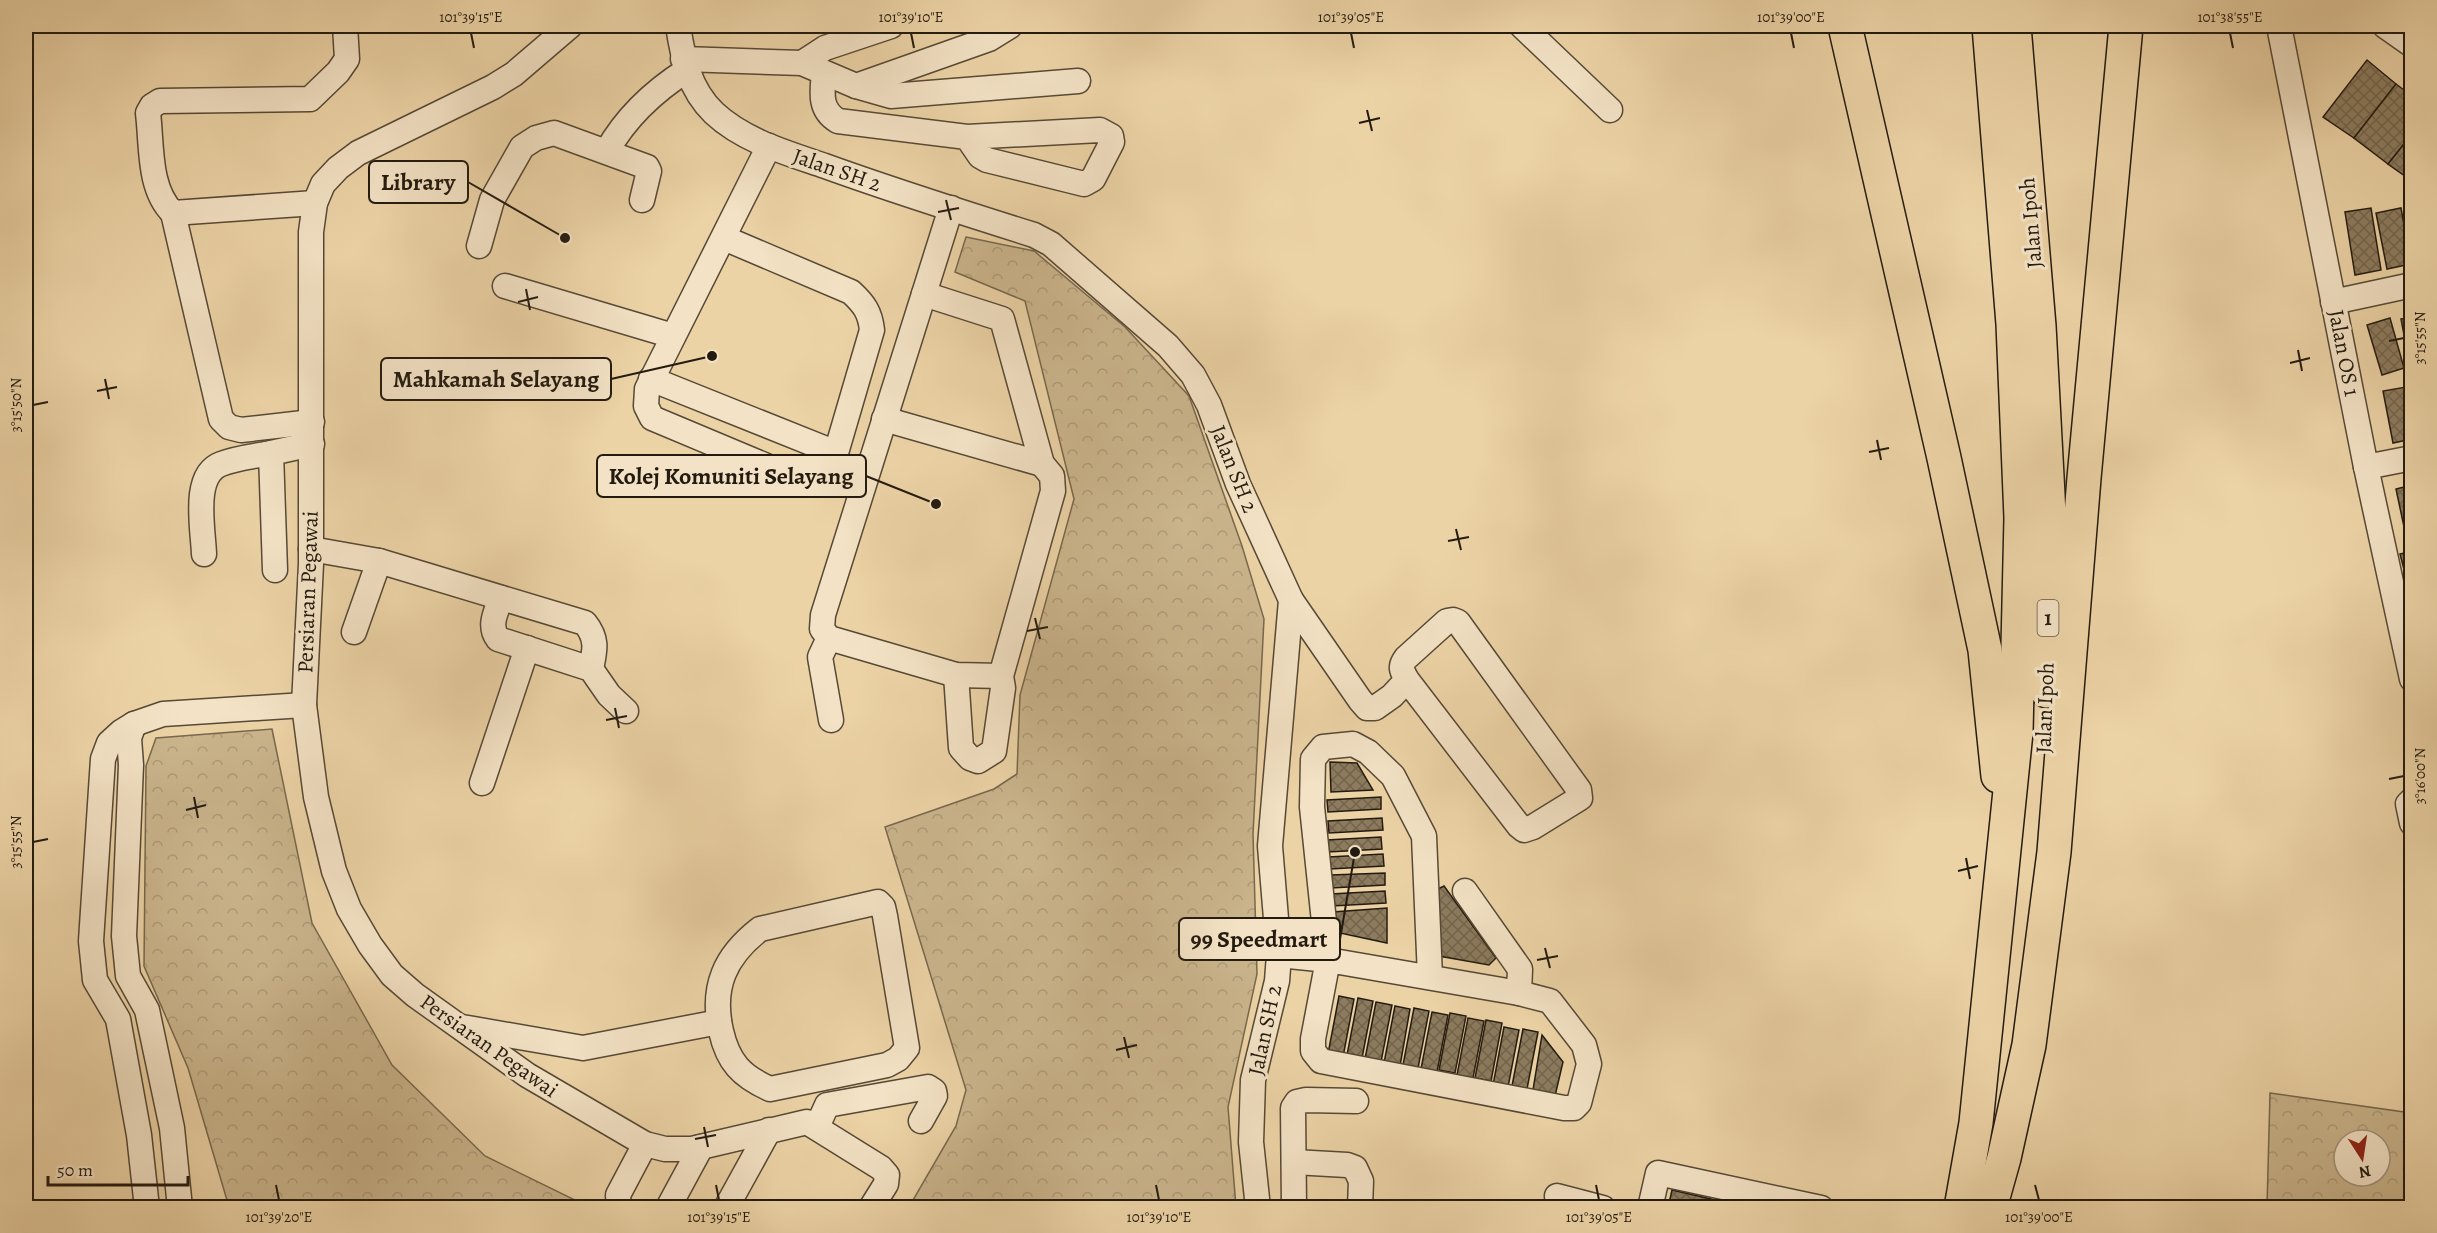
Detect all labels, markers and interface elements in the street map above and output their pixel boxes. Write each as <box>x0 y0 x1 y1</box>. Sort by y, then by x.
text: 101°39'15"E <box>439 7 503 27</box>
text: 101°39'10"E <box>879 7 943 27</box>
text: 101°39'05"E <box>1318 7 1384 27</box>
text: 101°39'00"E <box>1757 7 1825 27</box>
text: 101°38'55"E <box>2197 7 2263 27</box>
street label: Jalan SH 2 <box>789 141 885 199</box>
callout: Library <box>369 161 468 203</box>
text: Library <box>381 166 456 198</box>
street label: Jalan Ipoh <box>2012 176 2050 270</box>
street label: Jalan OS 1 <box>2321 307 2367 399</box>
text: 3°15'55"N <box>2410 311 2430 365</box>
callout: Mahkamah Selayang <box>381 358 611 400</box>
text: Mahkamah Selayang <box>393 363 600 395</box>
text: 3°15'50"N <box>6 377 26 432</box>
street label: Jalan SH 2 <box>1203 421 1265 517</box>
callout: Kolej Komuniti Selayang <box>597 455 866 497</box>
text: Kolej Komuniti Selayang <box>609 460 854 492</box>
street label: Persiaran Pegawai <box>290 510 326 674</box>
road number: 1 <box>2038 600 2058 636</box>
street label: Jalan Ipoh <box>2028 662 2062 754</box>
text: 3°16'00"N <box>2410 747 2430 804</box>
text: 3°15'55"N <box>6 815 26 869</box>
callout: 99 Speedmart <box>1179 918 1340 960</box>
text: 99 Speedmart <box>1191 923 1327 955</box>
street label: Jalan SH 2 <box>1241 982 1289 1078</box>
street label: Persiaran Pegawai <box>414 987 564 1105</box>
north arrow <box>2332 1128 2392 1188</box>
scale bar <box>48 1149 188 1187</box>
text: 50 m <box>57 1158 93 1182</box>
text: N <box>2357 1160 2373 1184</box>
text: 101°39'20"E <box>246 1207 312 1227</box>
text: 101°39'15"E <box>687 1207 751 1227</box>
text: 101°39'10"E <box>1127 1207 1191 1227</box>
text: 101°39'05"E <box>1566 1207 1632 1227</box>
text: 101°39'00"E <box>2005 1207 2073 1227</box>

